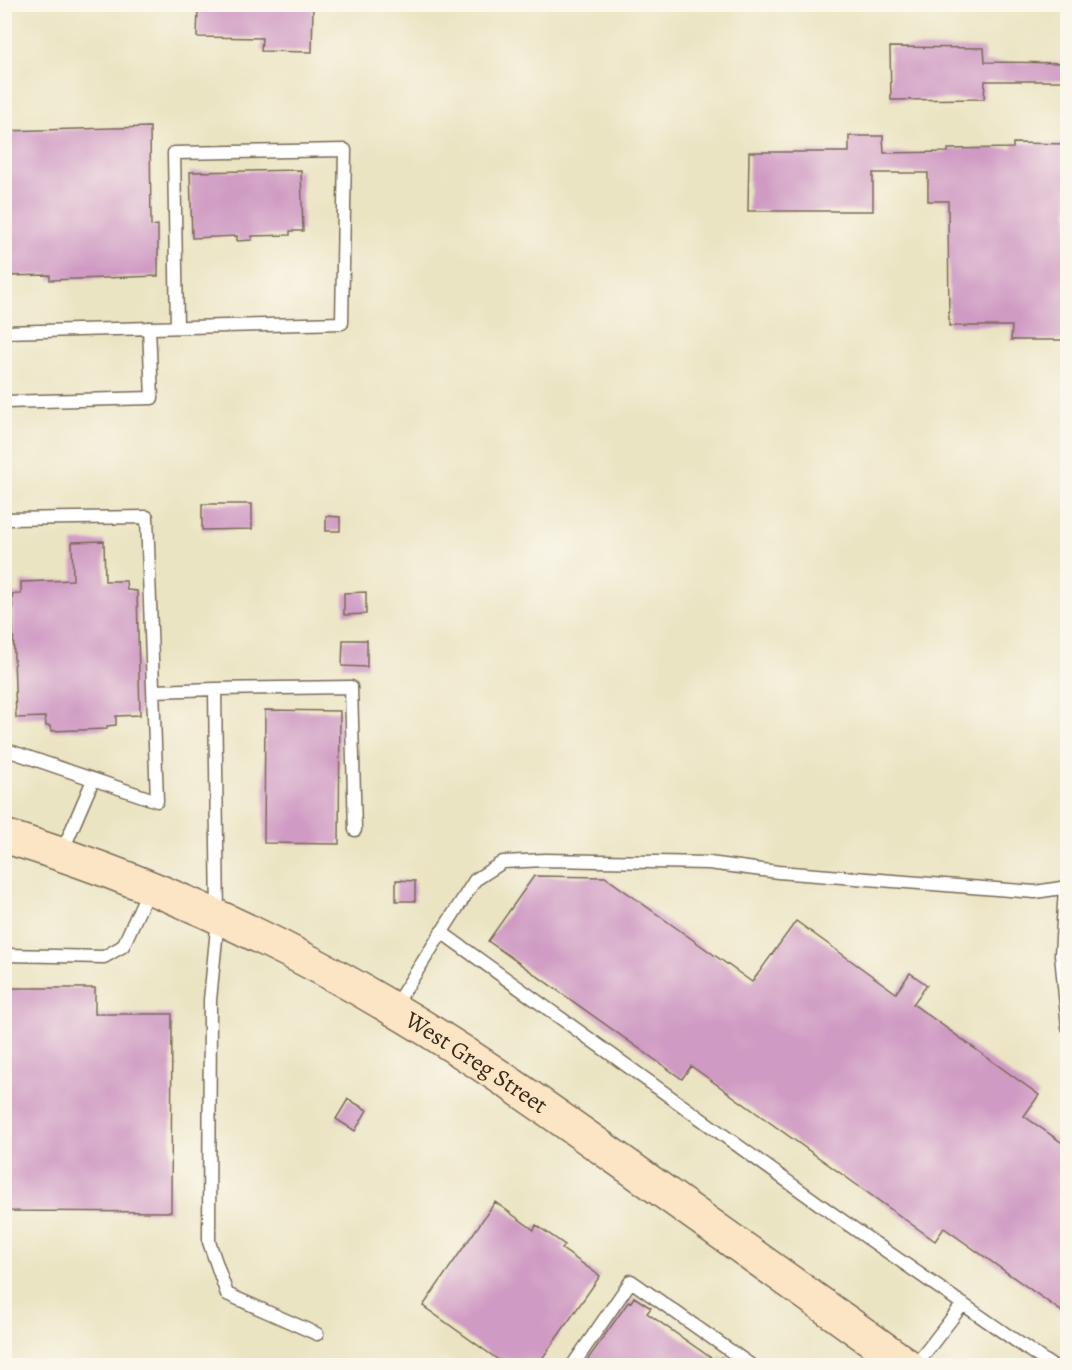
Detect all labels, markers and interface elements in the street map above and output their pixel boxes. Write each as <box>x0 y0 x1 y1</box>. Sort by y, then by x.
street label: West Greg Street <box>398 1003 554 1121</box>

